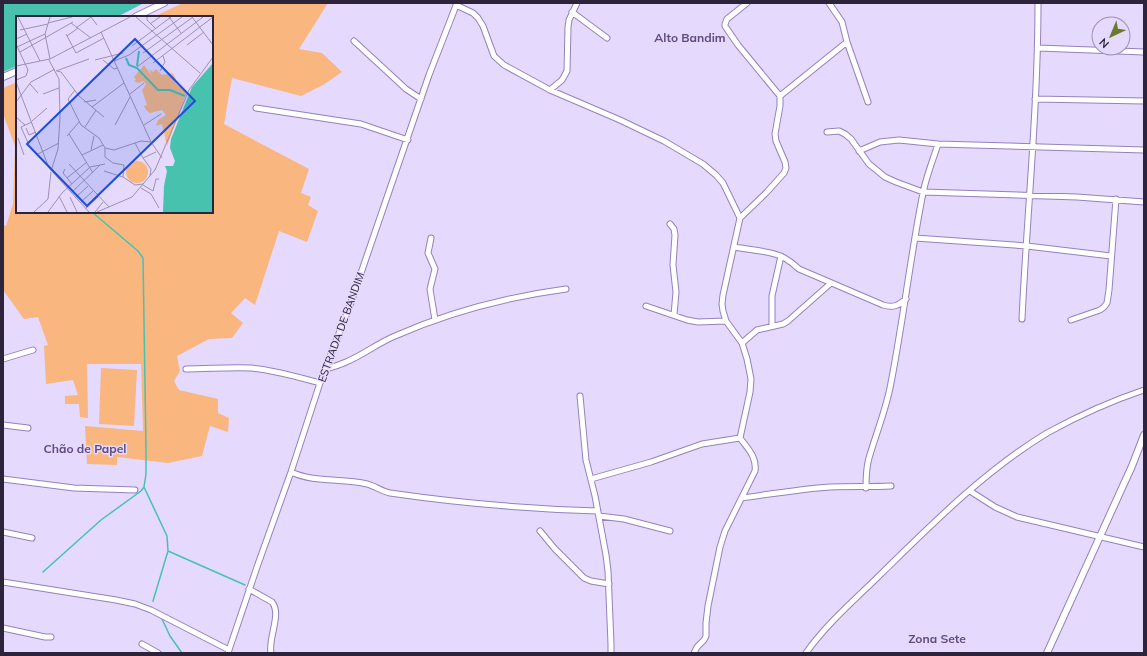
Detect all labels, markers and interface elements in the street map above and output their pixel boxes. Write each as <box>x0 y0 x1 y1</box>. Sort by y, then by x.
inset map <box>16 16 213 213</box>
north arrow <box>1091 16 1131 56</box>
district label: Alto Bandim <box>654 30 726 45</box>
text: N <box>1096 35 1112 51</box>
street label: ESTRADA DE BANDIM <box>315 270 367 384</box>
district label: Chão de Papel <box>44 441 126 456</box>
district label: Zona Sete <box>908 631 966 646</box>

